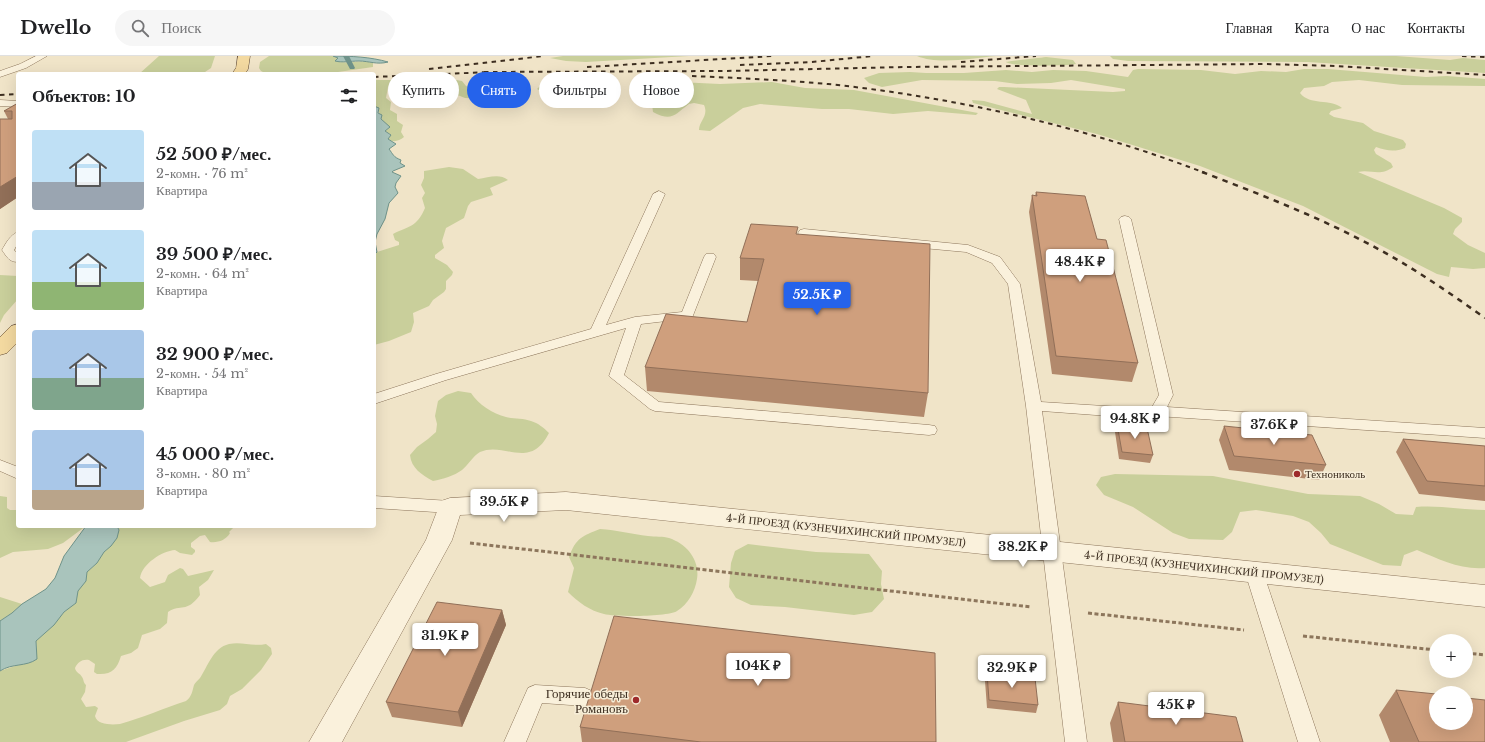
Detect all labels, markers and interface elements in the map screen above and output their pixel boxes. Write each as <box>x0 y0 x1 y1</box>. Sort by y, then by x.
search box <box>115 10 395 46</box>
text: Dwello <box>20 16 91 39</box>
icon: search <box>129 17 151 39</box>
text: Поиск <box>161 18 202 37</box>
text: Главная <box>1225 19 1272 37</box>
text: Карта <box>1294 19 1329 37</box>
text: О нас <box>1351 19 1385 37</box>
text: Контакты <box>1407 19 1465 37</box>
chip: Купить <box>388 72 459 108</box>
chip: Снять <box>467 72 531 108</box>
chip: Фильтры <box>539 72 621 108</box>
chip: Новое <box>629 72 694 108</box>
icon: filters <box>338 85 360 107</box>
text: Объектов: 10 <box>32 86 136 107</box>
text: 52 500 ₽/мес. <box>156 144 271 165</box>
icon: home <box>64 146 112 194</box>
text: 2-комн. · 76 m² <box>156 165 248 182</box>
text: Квартира <box>156 182 208 199</box>
text: 39 500 ₽/мес. <box>156 244 272 265</box>
icon: home <box>64 246 112 294</box>
pin: 48.4K ₽ <box>1043 249 1117 283</box>
text: 48.4K ₽ <box>1055 253 1105 270</box>
text: 2-комн. · 64 m² <box>156 265 249 282</box>
text: Квартира <box>156 282 208 299</box>
pin: 52.5K ₽ <box>780 282 854 316</box>
text: 52.5K ₽ <box>793 286 841 303</box>
text: 32 900 ₽/мес. <box>156 344 273 365</box>
icon: home <box>64 346 112 394</box>
text: 2-комн. · 54 m² <box>156 365 248 382</box>
text: Квартира <box>156 382 208 399</box>
pin: 94.8K ₽ <box>1098 406 1172 440</box>
text: 94.8K ₽ <box>1110 410 1160 427</box>
pin: 37.6K ₽ <box>1237 412 1311 446</box>
text: 37.6K ₽ <box>1250 416 1298 433</box>
text: 45 000 ₽/мес. <box>156 444 274 465</box>
icon: home <box>64 446 112 494</box>
text: 3-комн. · 80 m² <box>156 465 250 482</box>
place label: Технониколь <box>1305 467 1365 481</box>
marker: Технониколь <box>1292 469 1302 479</box>
text: Квартира <box>156 482 208 499</box>
pin: 39.5K ₽ <box>467 489 541 523</box>
text: 39.5K ₽ <box>479 493 529 510</box>
street label: 4-Й ПРОЕЗД (КУЗНЕЧИХИНСКИЙ ПРОМУЗЕЛ) <box>725 510 967 550</box>
pin: 38.2K ₽ <box>986 534 1060 568</box>
text: 38.2K ₽ <box>998 538 1048 555</box>
street label: 4-Й ПРОЕЗД (КУЗНЕЧИХИНСКИЙ ПРОМУЗЕЛ) <box>1083 547 1325 587</box>
pin: 31.9K ₽ <box>408 623 482 657</box>
text: 31.9K ₽ <box>421 627 469 644</box>
map controls <box>1429 634 1473 730</box>
button: + <box>1429 634 1473 678</box>
pin: 104K ₽ <box>725 653 791 687</box>
pin: 32.9K ₽ <box>975 655 1049 689</box>
text: 104K ₽ <box>735 657 781 674</box>
text: 32.9K ₽ <box>987 659 1037 676</box>
place label: Горячие обеды Романовъ <box>546 685 628 717</box>
button: − <box>1429 686 1473 730</box>
pin: 45K ₽ <box>1148 692 1204 726</box>
marker: Горячие обеды Романовъ <box>631 695 641 705</box>
text: 45K ₽ <box>1157 696 1195 713</box>

